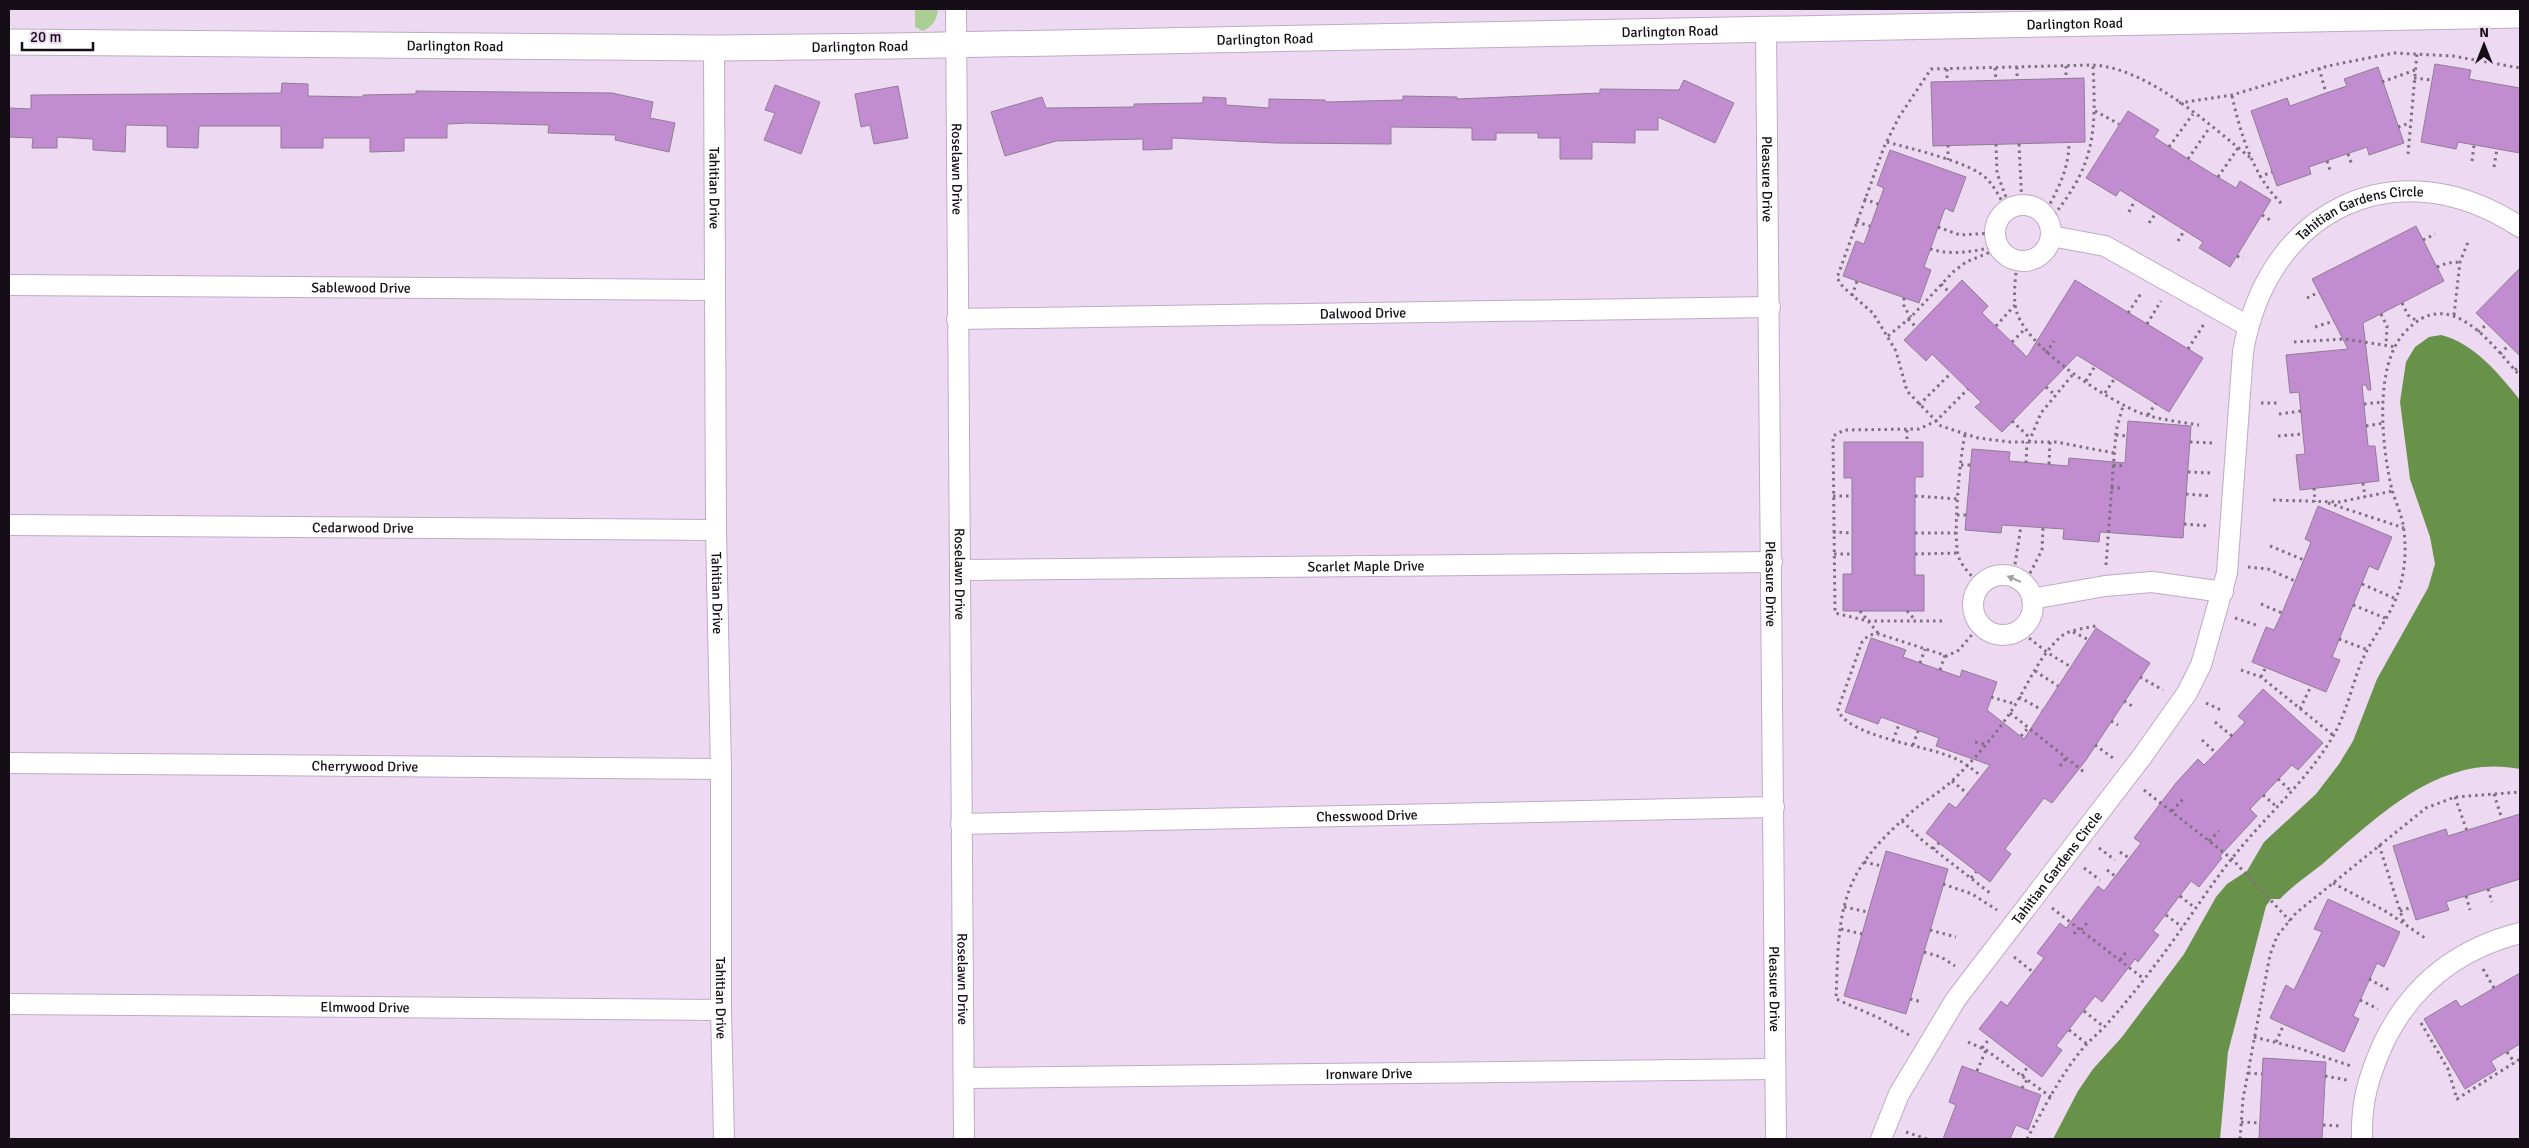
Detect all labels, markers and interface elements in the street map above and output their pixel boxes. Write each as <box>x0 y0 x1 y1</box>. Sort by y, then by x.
street label: Darlington Road <box>2026 14 2123 33</box>
scale bar <box>22 20 94 52</box>
north arrow <box>2459 20 2509 70</box>
street label: Darlington Road <box>1621 22 1718 41</box>
text: N <box>2479 24 2489 41</box>
text: 20 m <box>30 28 61 46</box>
street label: Darlington Road <box>1216 29 1313 48</box>
street label: Darlington Road <box>406 37 503 55</box>
street label: Darlington Road <box>811 37 909 55</box>
street label: Roselawn Drive <box>948 123 966 215</box>
street label: Pleasure Drive <box>1758 136 1776 222</box>
street label: Tahitian Drive <box>706 147 723 229</box>
street label: Tahitian Gardens Circle <box>2292 183 2424 244</box>
street label: Sablewood Drive <box>311 279 411 296</box>
street label: Dalwood Drive <box>1320 304 1406 322</box>
street label: Cedarwood Drive <box>312 519 414 536</box>
street label: Roselawn Drive <box>951 528 969 620</box>
street label: Pleasure Drive <box>1762 541 1780 627</box>
street label: Tahitian Drive <box>708 552 727 634</box>
street label: Scarlet Maple Drive <box>1307 557 1425 575</box>
one-way arrow <box>2006 575 2021 583</box>
street label: Cherrywood Drive <box>312 757 418 775</box>
street label: Chesswood Drive <box>1316 806 1418 825</box>
street label: Tahitian Gardens Circle <box>2008 808 2106 928</box>
street label: Roselawn Drive <box>954 933 972 1025</box>
street label: Pleasure Drive <box>1766 946 1784 1032</box>
street label: Tahitian Drive <box>712 957 730 1039</box>
street label: Elmwood Drive <box>320 998 410 1016</box>
street label: Ironware Drive <box>1325 1065 1413 1082</box>

